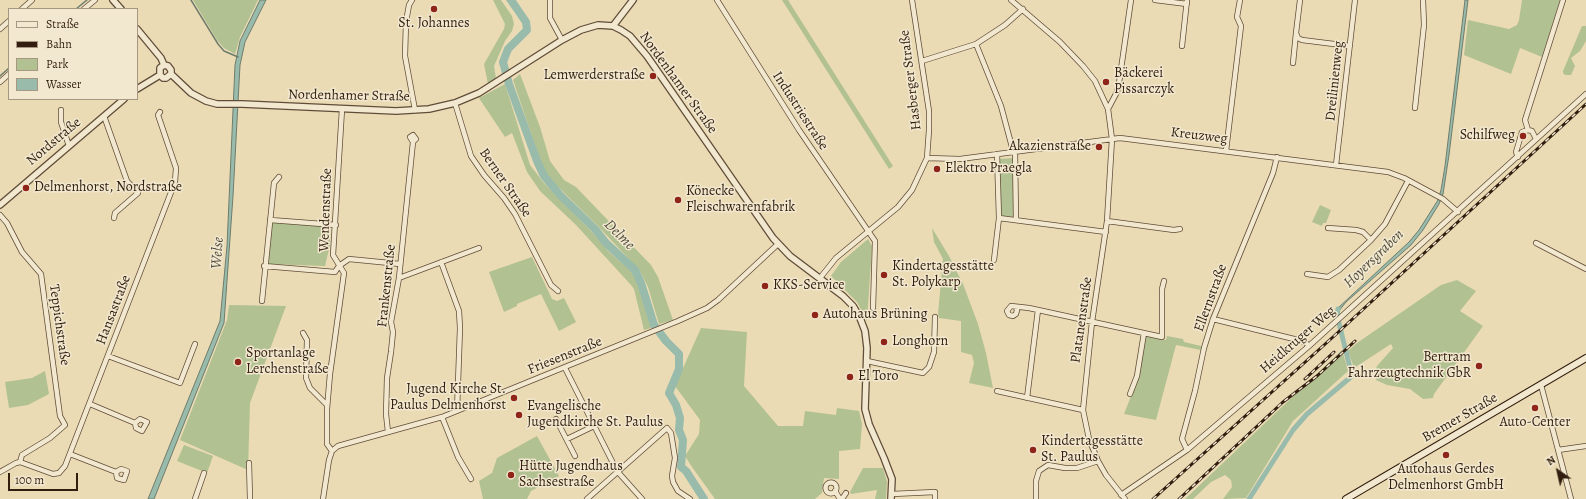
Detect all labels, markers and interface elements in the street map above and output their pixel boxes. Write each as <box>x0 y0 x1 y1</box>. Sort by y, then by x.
marker: St. Johannes <box>429 4 439 14</box>
legend <box>8 8 138 100</box>
text: Straße <box>46 16 79 32</box>
place label: St. Johannes <box>398 16 470 32</box>
street label: Nordenhamer Straße <box>635 29 721 137</box>
street label: Hasberger Straße <box>897 29 925 131</box>
text: Bahn <box>46 36 72 52</box>
street label: Dreilinienweg <box>1322 40 1348 122</box>
text: Park <box>46 56 69 72</box>
place label: Bäckerei Pissarczyk <box>1114 66 1174 98</box>
place label: Lemwerderstraße <box>543 68 645 84</box>
street label: Industriestraße <box>768 69 832 153</box>
marker: Lemwerderstraße <box>648 71 658 81</box>
text: Wasser <box>46 76 81 92</box>
marker: Bäckerei Pissarczyk <box>1101 77 1111 87</box>
street label: Nordenhamer Straße <box>288 87 410 105</box>
street label: Nordstraße <box>23 114 85 170</box>
street label: Kreuzweg <box>1170 124 1228 148</box>
place label: Schilfweg <box>1460 128 1515 144</box>
marker: Schilfweg <box>1518 131 1528 141</box>
place label: Akazienstraße <box>1009 139 1091 155</box>
marker: Akazienstraße <box>1094 142 1104 152</box>
street label: Berner Straße <box>475 145 535 221</box>
place label: Elektro Praegla <box>945 161 1032 177</box>
marker: Elektro Praegla <box>932 164 942 174</box>
street label: Wendenstraße <box>316 168 336 252</box>
place label: Delmenhorst, Nordstraße <box>34 180 182 196</box>
marker: Delmenhorst, Nordstraße <box>21 183 31 193</box>
place label: Könecke Fleischwarenfabrik <box>686 184 795 216</box>
marker: Könecke Fleischwarenfabrik <box>673 195 683 205</box>
water label: Delme <box>600 216 638 254</box>
water label: Hoyersgraben <box>1340 226 1408 292</box>
water label: Welse <box>208 236 228 270</box>
street label: Frankenstraße <box>374 244 400 328</box>
place label: Kindertagesstätte St. Polykarp <box>892 259 994 292</box>
street label: Ellernstraße <box>1191 262 1231 334</box>
marker: Kindertagesstätte St. Polykarp <box>879 270 889 280</box>
street label: Hansastraße <box>93 273 135 347</box>
street label: Platanenstraße <box>1068 276 1096 364</box>
place label: KKS-Service <box>773 278 844 294</box>
marker: KKS-Service <box>760 281 770 291</box>
street label: Teppichstraße <box>45 283 73 367</box>
street label: Heidkruger Weg <box>1257 303 1339 377</box>
place label: Autohaus Brüning <box>823 307 927 323</box>
marker: Autohaus Brüning <box>810 310 820 320</box>
street label: Friesenstraße <box>525 333 605 379</box>
place label: Longhorn <box>892 334 948 350</box>
marker: Longhorn <box>879 337 889 347</box>
place label: Sportanlage Lerchenstraße <box>246 346 328 378</box>
place label: Bertram Fahrzeugtechnik GbR <box>1348 350 1471 382</box>
marker: Sportanlage Lerchenstraße <box>233 357 243 367</box>
marker: Bertram Fahrzeugtechnik GbR <box>1474 361 1484 371</box>
place label: El Toro <box>858 369 898 385</box>
marker: El Toro <box>845 372 855 382</box>
place label: Jugend Kirche St. Paulus Delmenhorst <box>390 382 506 414</box>
street label: Bremer Straße <box>1419 390 1501 446</box>
marker: Jugend Kirche St. Paulus Delmenhorst <box>509 393 519 403</box>
place label: Evangelische Jugendkirche St. Paulus <box>527 399 663 432</box>
marker: Auto-Center <box>1530 403 1540 413</box>
marker: Evangelische Jugendkirche St. Paulus <box>514 410 524 420</box>
place label: Auto-Center <box>1499 415 1571 431</box>
place label: Kindertagesstätte St. Paulus <box>1041 434 1143 466</box>
marker: Kindertagesstätte St. Paulus <box>1028 445 1038 455</box>
marker: Autohaus Gerdes Delmenhorst GmbH <box>1441 450 1451 460</box>
north arrow <box>1538 451 1578 491</box>
text: N <box>1543 452 1559 469</box>
place label: Hütte Jugendhaus Sachsestraße <box>519 459 623 492</box>
place label: Autohaus Gerdes Delmenhorst GmbH <box>1388 462 1504 494</box>
scale bar <box>10 465 80 491</box>
marker: Hütte Jugendhaus Sachsestraße <box>506 470 516 480</box>
text: 100 m <box>15 472 44 488</box>

